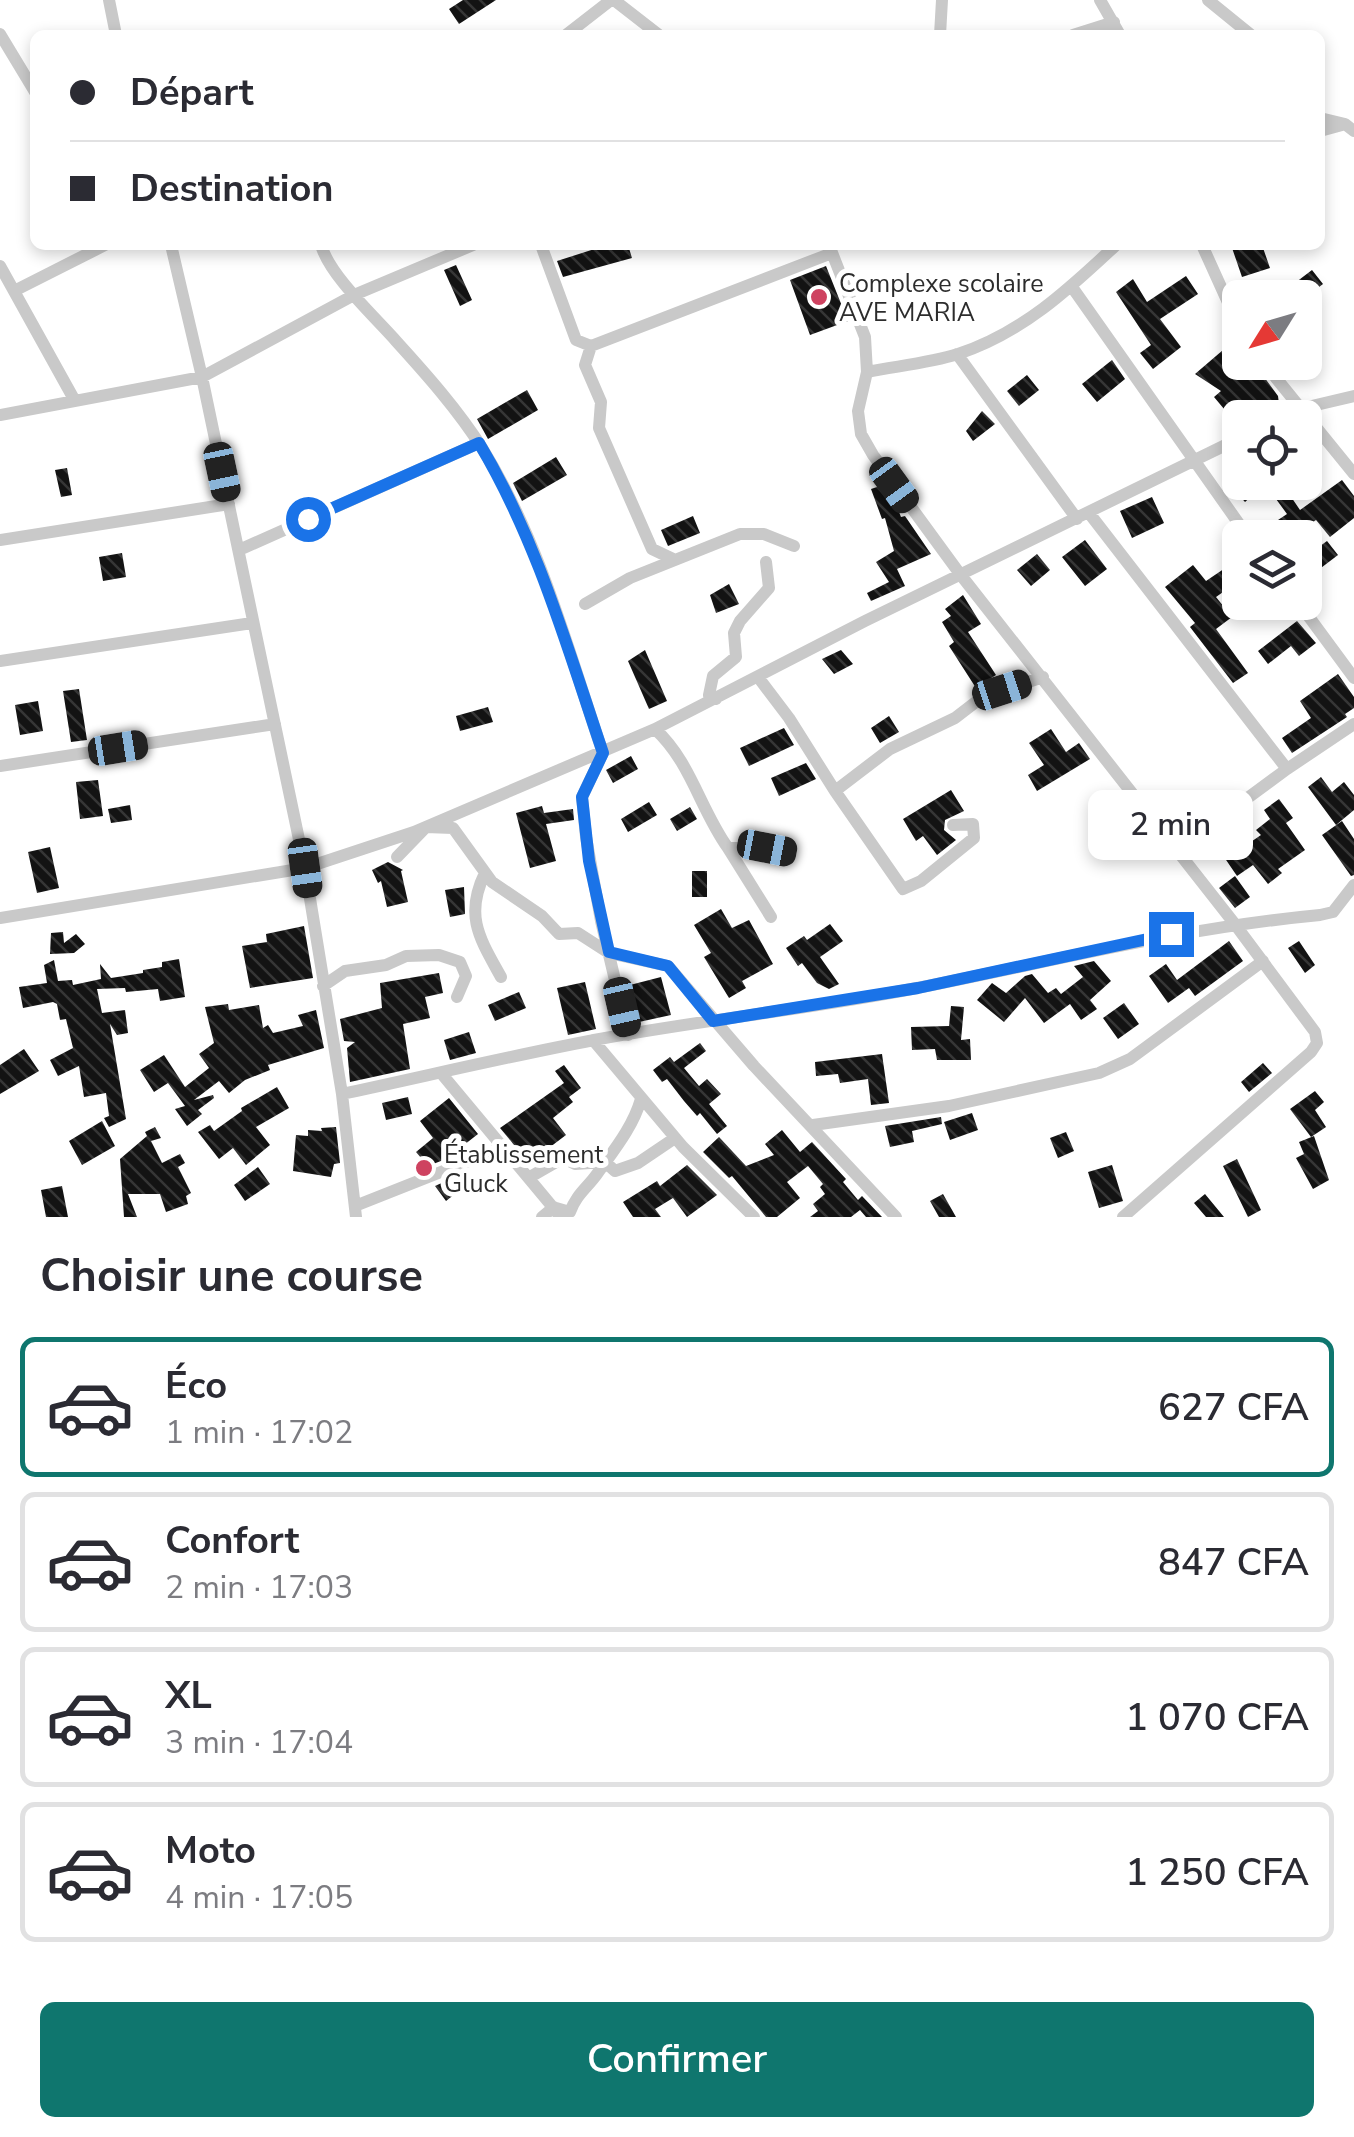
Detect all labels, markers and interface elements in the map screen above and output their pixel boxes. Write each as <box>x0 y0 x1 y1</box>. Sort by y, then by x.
text: Départ <box>130 67 254 118</box>
text: Destination <box>130 163 334 214</box>
place label: Complexe scolaire AVE MARIA <box>839 267 1044 330</box>
north arrow <box>1222 280 1322 380</box>
map controls <box>1222 280 1322 620</box>
marker: Complexe scolaire AVE MARIA <box>808 286 830 308</box>
button: locate <box>1222 400 1322 500</box>
car <box>201 440 243 504</box>
car <box>864 452 924 518</box>
route start <box>286 497 331 542</box>
button: layers <box>1222 520 1322 620</box>
car <box>969 666 1035 714</box>
car <box>86 728 150 768</box>
callout: 2 min <box>1088 789 1254 859</box>
text: 2 min <box>1130 803 1211 846</box>
car <box>735 828 799 868</box>
car <box>286 836 324 900</box>
route end <box>1149 912 1194 957</box>
car <box>601 974 643 1040</box>
place label: Établissement Gluck <box>444 1138 603 1201</box>
marker: Établissement Gluck <box>413 1157 435 1179</box>
text: Choisir une course <box>40 1246 423 1307</box>
text: Éco <box>165 1360 227 1411</box>
icon: car <box>45 1362 135 1452</box>
text: 627 CFA <box>1158 1382 1309 1433</box>
text: 1 min · 17:02 <box>165 1411 353 1454</box>
text: Confort <box>165 1515 299 1566</box>
icon: car <box>45 1517 135 1607</box>
text: 847 CFA <box>1158 1537 1309 1588</box>
text: 2 min · 17:03 <box>165 1566 353 1609</box>
text: XL <box>165 1670 212 1721</box>
icon: car <box>45 1672 135 1762</box>
text: 1 070 CFA <box>1125 1692 1309 1743</box>
text: 3 min · 17:04 <box>165 1721 353 1764</box>
text: Moto <box>165 1825 256 1876</box>
icon: car <box>45 1827 135 1917</box>
text: 1 250 CFA <box>1125 1847 1309 1898</box>
text: 4 min · 17:05 <box>165 1876 353 1919</box>
button: Confirmer <box>40 2002 1314 2117</box>

